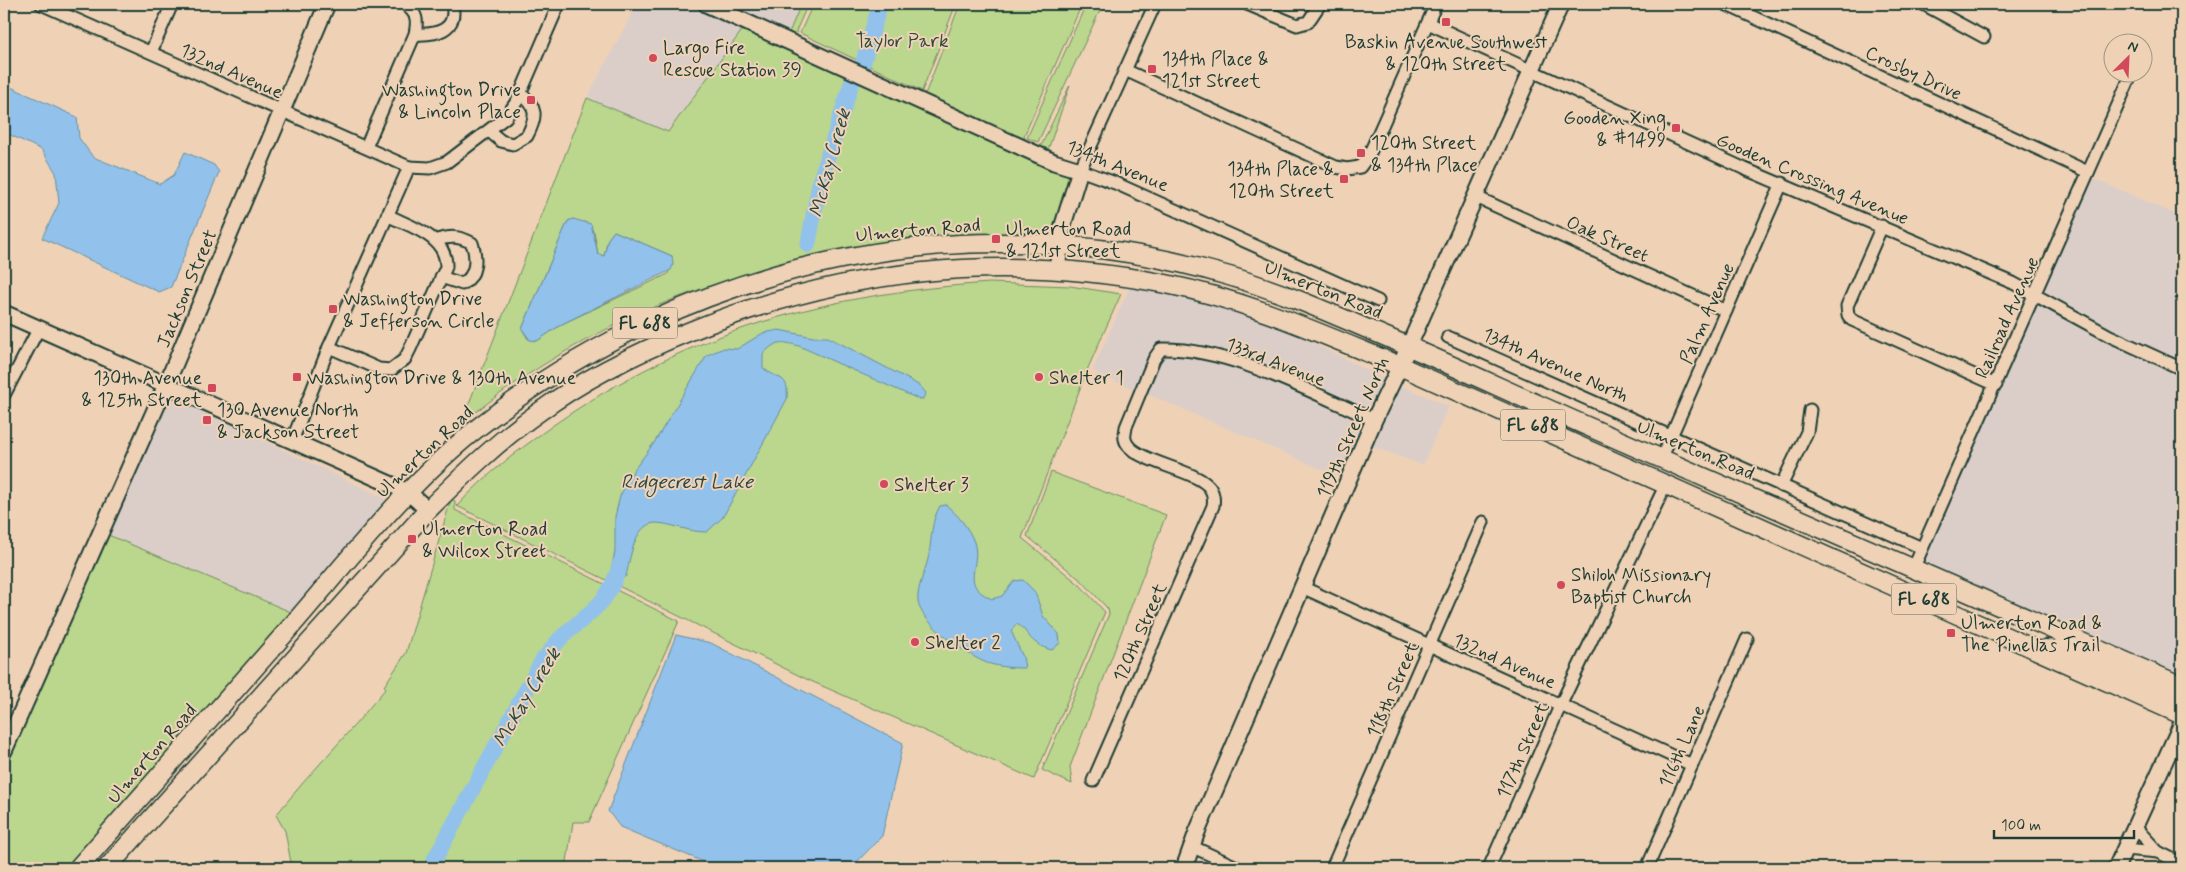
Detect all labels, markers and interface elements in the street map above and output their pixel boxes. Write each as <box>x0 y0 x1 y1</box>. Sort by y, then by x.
marker: Baskin Avenue Southwest & 120th Street <box>1440 16 1452 28</box>
park label: Taylor Park <box>855 29 949 54</box>
place label: Baskin Avenue Southwest & 120th Street <box>1345 30 1547 77</box>
north arrow <box>2104 32 2154 82</box>
place label: Largo Fire Rescue Station 39 <box>663 36 802 83</box>
street label: 132nd Avenue <box>176 37 287 105</box>
text: N <box>2125 37 2141 57</box>
street label: Crosby Drive <box>1861 40 1966 107</box>
place label: 134th Place & 121st Street <box>1162 47 1269 94</box>
marker: Largo Fire Rescue Station 39 <box>647 52 659 64</box>
marker: 134th Place & 121st Street <box>1146 63 1158 75</box>
place label: Washington Drive & Lincoln Place <box>382 78 521 125</box>
marker: Washington Drive & Lincoln Place <box>525 94 537 106</box>
water label: McKay Creek <box>803 104 858 221</box>
place label: Gooden Xing & #1499 <box>1563 106 1666 153</box>
marker: Gooden Xing & #1499 <box>1670 122 1682 134</box>
street label: Gooden Crossing Avenue <box>1712 127 1912 232</box>
place label: 120th Street & 134th Place <box>1371 131 1478 178</box>
street label: 134th Avenue <box>1062 134 1172 198</box>
marker: 120th Street & 134th Place <box>1355 147 1367 159</box>
place label: 134th Place & 120th Street <box>1227 157 1334 204</box>
marker: 134th Place & 120th Street <box>1338 173 1350 185</box>
street label: Oak Street <box>1562 210 1653 269</box>
street label: Ulmerton Road <box>855 213 982 248</box>
place label: Ulmerton Road & 121st Street <box>1006 217 1131 264</box>
street label: Jackson Street <box>151 226 224 352</box>
marker: Ulmerton Road & 121st Street <box>990 233 1002 245</box>
street label: Railroad Avenue <box>1969 253 2045 382</box>
street label: Ulmerton Road <box>1261 255 1386 325</box>
street label: Palm Avenue <box>1674 259 1741 368</box>
place label: Washington Drive & Jefferson Circle <box>343 287 495 334</box>
marker: Washington Drive & Jefferson Circle <box>327 303 339 315</box>
road number: FL 688 <box>612 307 678 338</box>
street label: 134th Avenue North <box>1478 322 1632 409</box>
street label: 133rd Avenue <box>1222 332 1329 393</box>
street label: 119th Street North <box>1311 353 1396 502</box>
place label: 130th Avenue & 125th Street <box>81 366 202 413</box>
place label: Washington Drive & 130th Avenue <box>307 366 576 394</box>
place label: Shelter 1 <box>1049 366 1124 391</box>
marker: Washington Drive & 130th Avenue <box>291 371 303 383</box>
marker: Shelter 1 <box>1033 371 1045 383</box>
marker: 130th Avenue & 125th Street <box>206 382 218 394</box>
place label: 130 Avenue North & Jackson Street <box>217 398 359 445</box>
street label: Ulmerton Road <box>371 400 479 504</box>
road number: FL 688 <box>1500 410 1566 440</box>
marker: 130 Avenue North & Jackson Street <box>201 414 213 426</box>
street label: Ulmerton Road <box>1633 414 1758 486</box>
water label: Ridgecrest Lake <box>621 469 754 498</box>
place label: Shelter 3 <box>894 473 969 498</box>
marker: Shelter 3 <box>878 478 890 490</box>
place label: Ulmerton Road & Wilcox Street <box>422 517 547 564</box>
marker: Ulmerton Road & Wilcox Street <box>406 533 418 545</box>
place label: Shiloh Missionary Baptist Church <box>1571 563 1711 610</box>
street label: 120th Street <box>1107 579 1173 686</box>
marker: Shiloh Missionary Baptist Church <box>1555 579 1567 591</box>
road number: FL 688 <box>1892 584 1956 614</box>
place label: Ulmerton Road & The Pinellas Trail <box>1961 611 2102 658</box>
street label: 132nd Avenue <box>1449 627 1560 695</box>
marker: Ulmerton Road & The Pinellas Trail <box>1945 627 1957 639</box>
place label: Shelter 2 <box>925 631 1001 656</box>
marker: Shelter 2 <box>909 636 921 648</box>
street label: 118th Street <box>1361 638 1426 741</box>
water label: McKay Creek <box>487 641 569 752</box>
street label: Ulmerton Road <box>102 699 203 809</box>
street label: 117th Street <box>1491 699 1556 803</box>
street label: 116th Lane <box>1653 702 1712 792</box>
scale bar <box>1994 807 2134 839</box>
text: 100 m <box>2001 816 2041 836</box>

